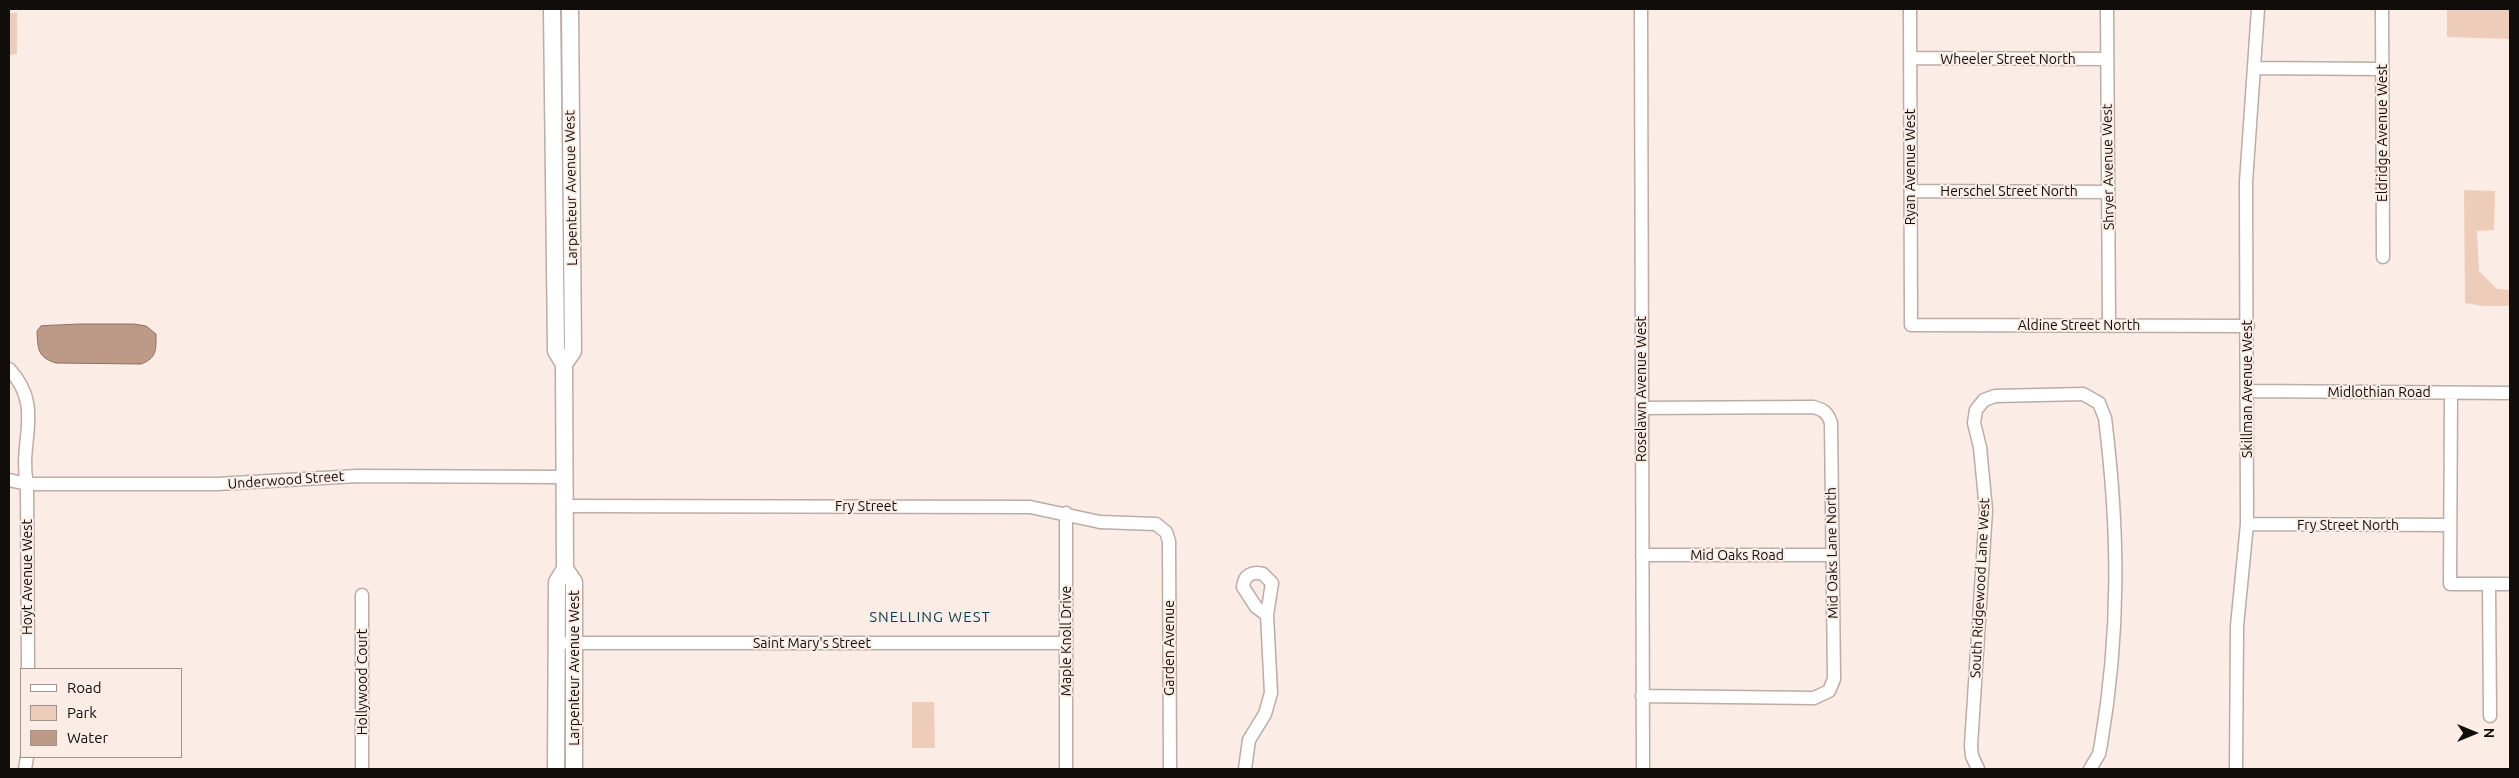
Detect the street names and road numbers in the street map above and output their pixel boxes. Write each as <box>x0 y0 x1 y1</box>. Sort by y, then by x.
street label: Wheeler Street North <box>1940 51 2076 67</box>
street label: Eldridge Avenue West <box>2374 64 2390 202</box>
street label: Shryer Avenue West <box>2098 104 2118 230</box>
street label: Ryan Avenue West <box>1902 109 1918 225</box>
street label: Larpenteur Avenue West <box>561 110 581 266</box>
street label: Herschel Street North <box>1940 183 2078 199</box>
street label: Roselawn Avenue West <box>1633 316 1649 462</box>
street label: Aldine Street North <box>2018 317 2140 333</box>
street label: Skillman Avenue West <box>2239 320 2255 458</box>
street label: Midlothian Road <box>2327 384 2431 400</box>
street label: Underwood Street <box>227 468 345 492</box>
street label: Mid Oaks Lane North <box>1822 487 1842 619</box>
street label: Fry Street <box>835 498 897 514</box>
street label: South Ridgewood Lane West <box>1967 498 1993 678</box>
street label: Fry Street North <box>2297 517 2399 533</box>
street label: Hoyt Avenue West <box>19 519 35 635</box>
street label: Mid Oaks Road <box>1690 547 1784 563</box>
street label: Maple Knoll Drive <box>1058 586 1074 696</box>
street label: Larpenteur Avenue West <box>566 590 582 746</box>
street label: Garden Avenue <box>1161 600 1177 696</box>
street label: Hollywood Court <box>354 629 370 735</box>
street label: Saint Mary's Street <box>753 635 871 651</box>

